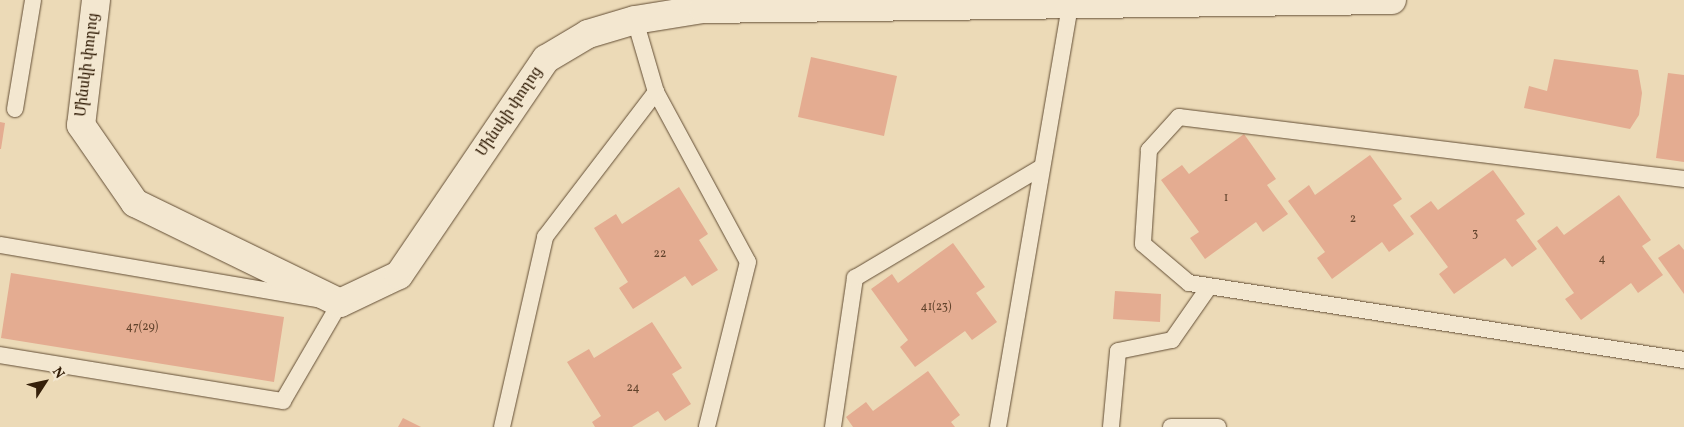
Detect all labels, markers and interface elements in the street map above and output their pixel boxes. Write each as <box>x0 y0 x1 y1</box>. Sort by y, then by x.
street label: Մինսկի փողոց <box>73 12 103 118</box>
street label: Մինսկի փողոց <box>473 64 547 160</box>
house number: 1 <box>1224 192 1228 206</box>
house number: 2 <box>1350 213 1356 227</box>
house number: 3 <box>1472 228 1478 242</box>
house number: 22 <box>654 248 666 262</box>
house number: 4 <box>1598 253 1606 267</box>
house number: 41(23) <box>920 301 952 315</box>
house number: 47(29) <box>126 321 158 335</box>
north arrow <box>20 357 70 407</box>
text: N <box>47 363 68 383</box>
house number: 24 <box>626 382 640 396</box>

